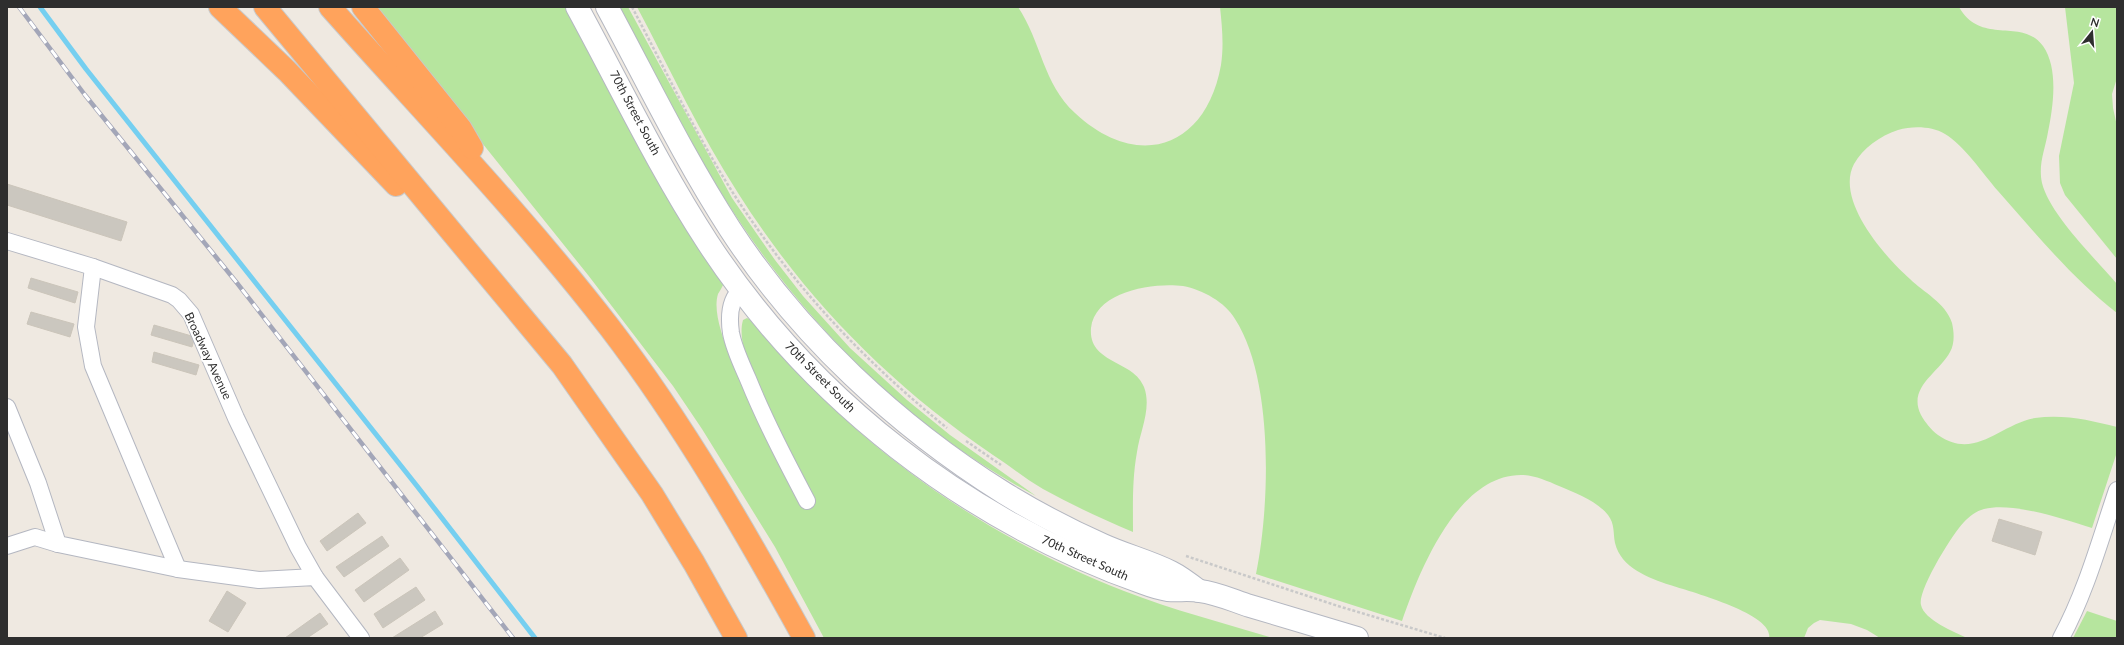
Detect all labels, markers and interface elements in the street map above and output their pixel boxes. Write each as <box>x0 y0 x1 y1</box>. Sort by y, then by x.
north arrow <box>2072 12 2112 52</box>
text: N <box>2089 15 2101 29</box>
street label: 70th Street South <box>607 68 664 158</box>
street label: Broadway Avenue <box>182 310 235 402</box>
street label: 70th Street South <box>782 338 859 415</box>
street label: 70th Street South <box>1039 532 1131 583</box>

